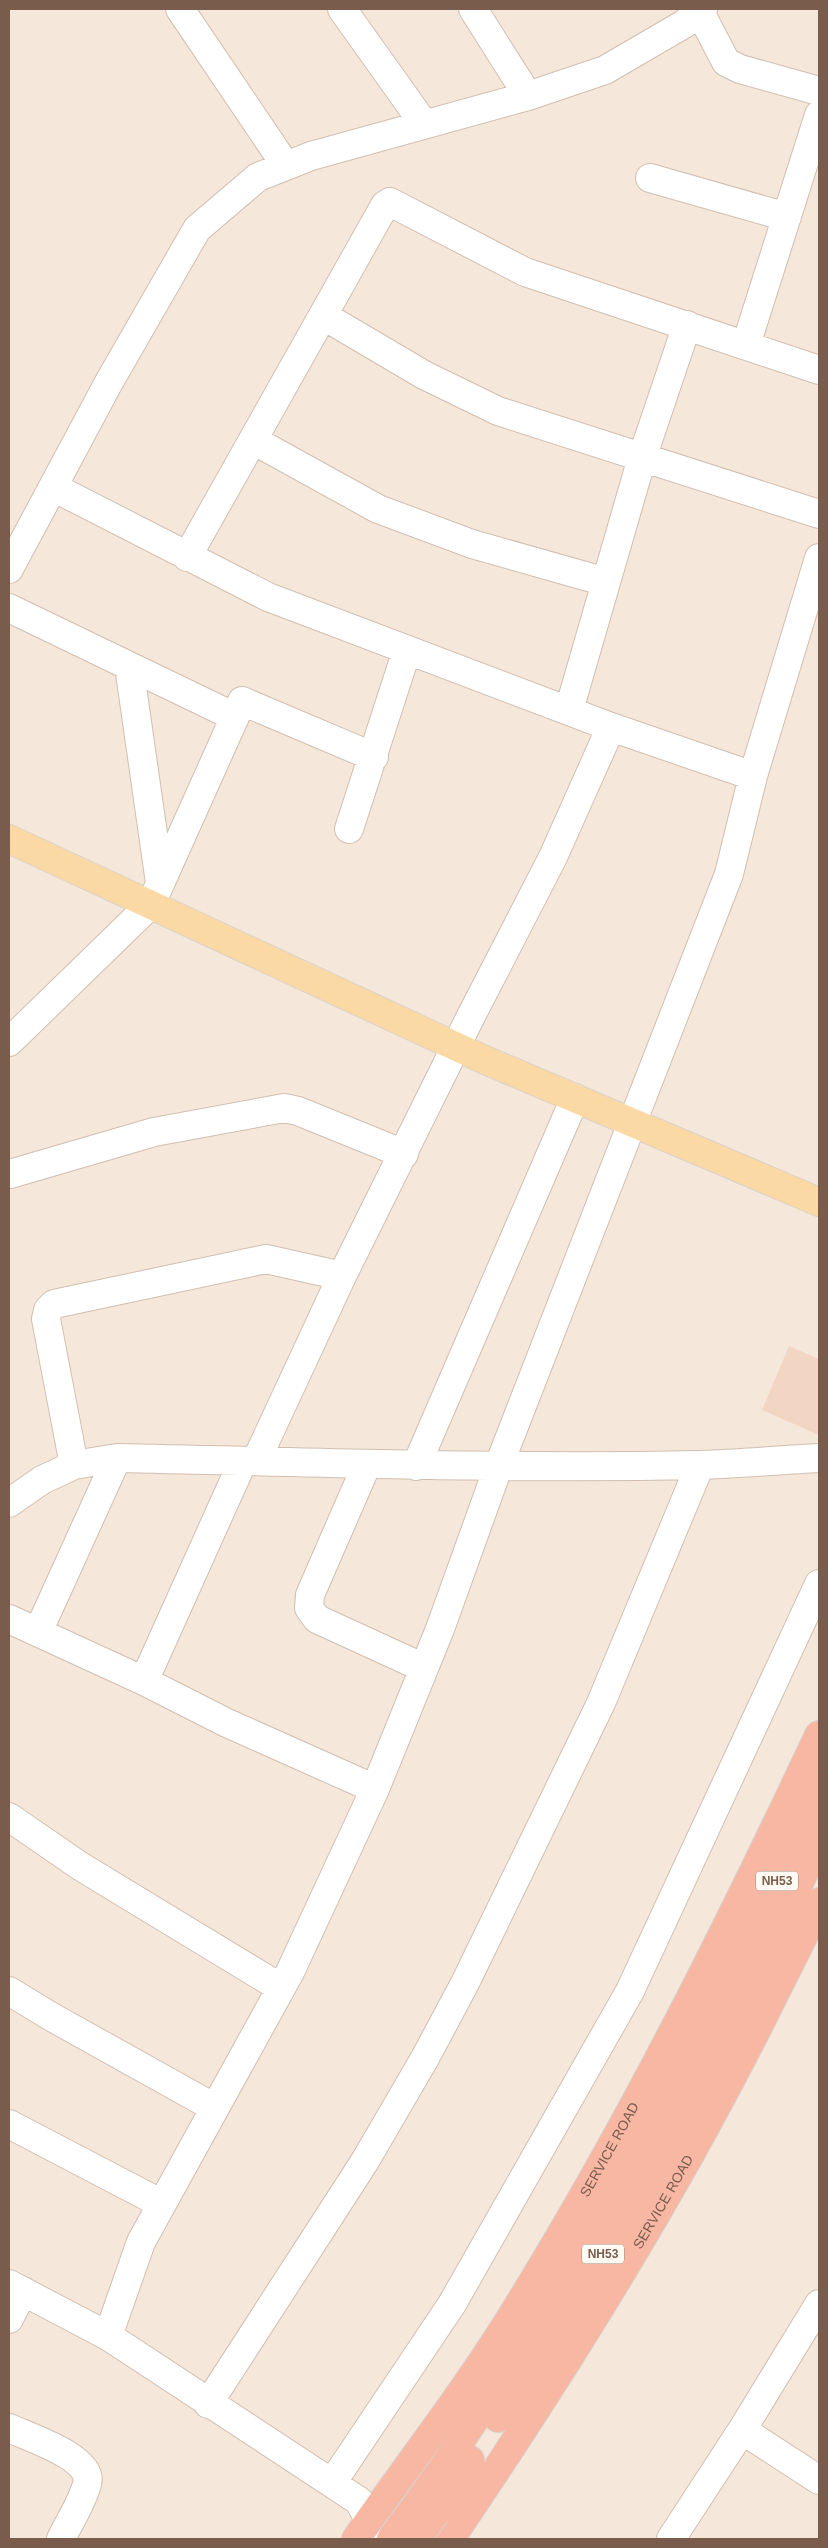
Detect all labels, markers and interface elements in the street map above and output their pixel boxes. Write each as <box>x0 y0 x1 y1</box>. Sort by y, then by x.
road number: NH53 <box>756 1872 798 1890</box>
street label: SERVICE ROAD <box>577 2100 642 2200</box>
street label: SERVICE ROAD <box>630 2152 696 2251</box>
road number: NH53 <box>582 2244 624 2264</box>

